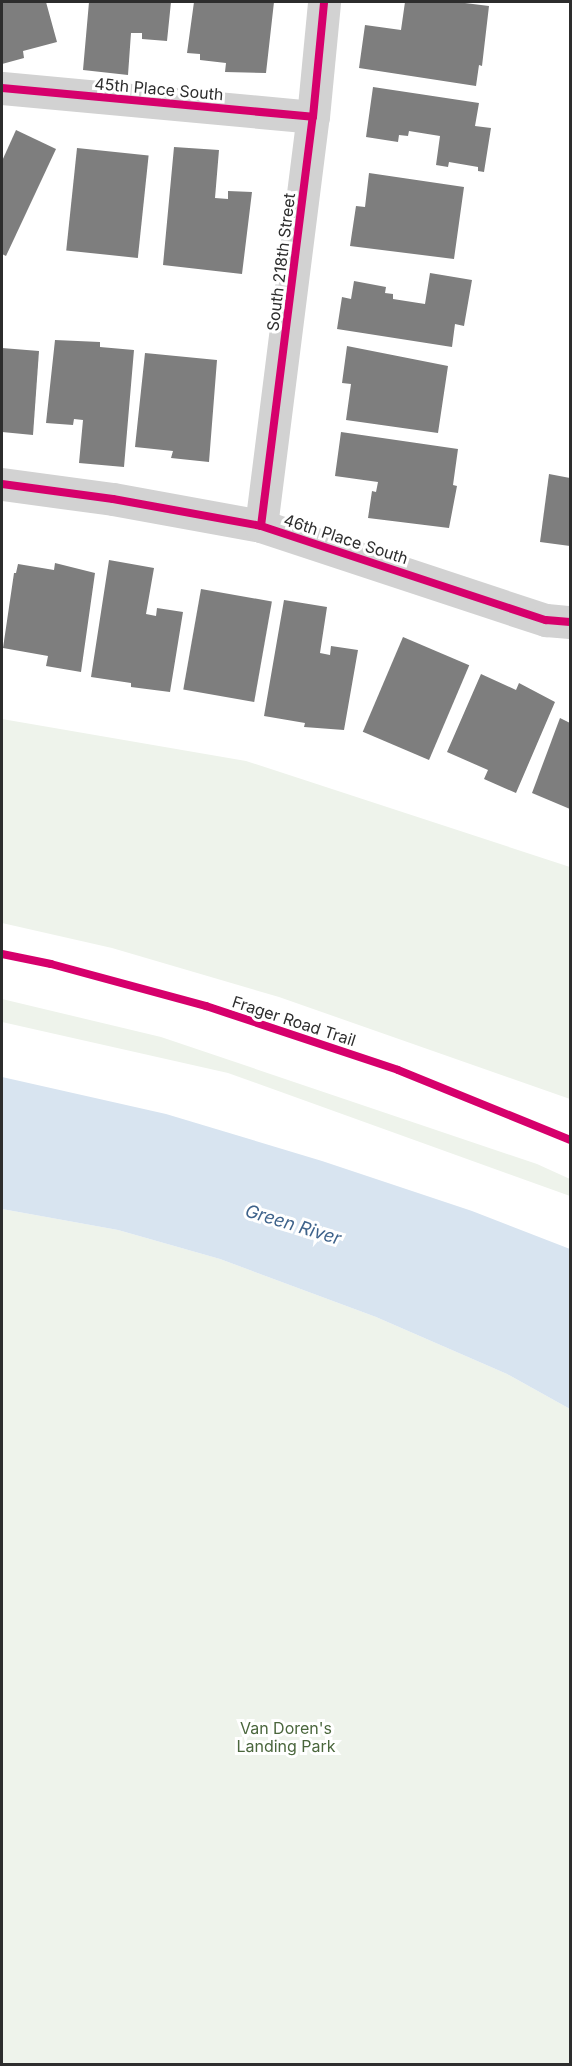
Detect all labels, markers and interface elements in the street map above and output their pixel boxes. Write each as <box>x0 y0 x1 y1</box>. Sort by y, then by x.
street label: 45th Place South <box>94 74 224 104</box>
street label: South 218th Street <box>263 192 299 332</box>
street label: 46th Place South <box>281 510 411 568</box>
street label: Frager Road Trail <box>230 992 358 1050</box>
water label: Green River <box>242 1200 344 1250</box>
park label: Van Doren's Landing Park <box>236 1718 336 1756</box>

